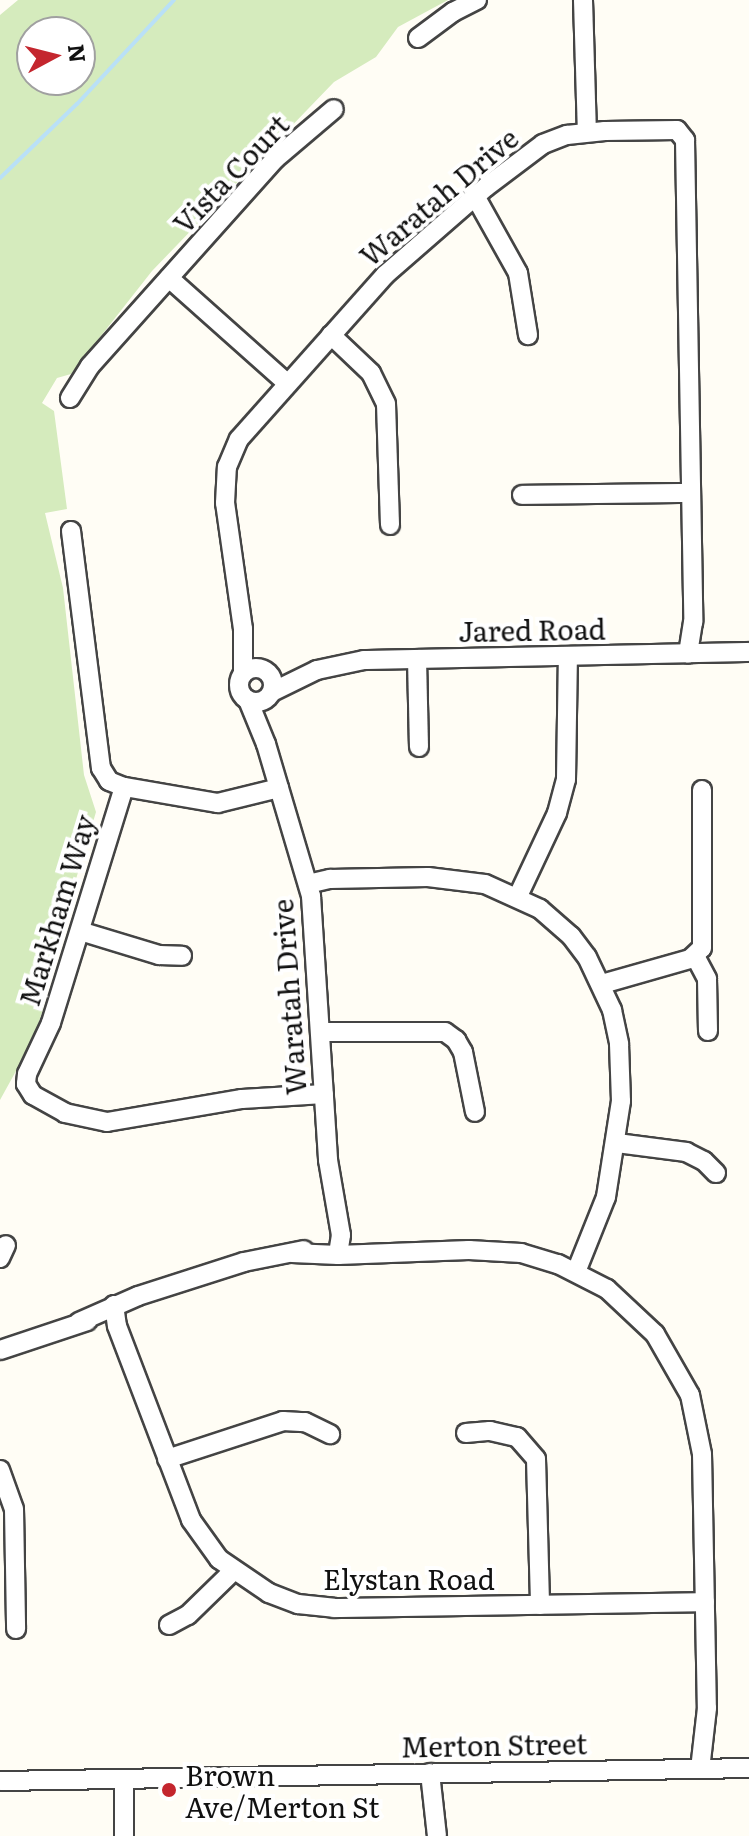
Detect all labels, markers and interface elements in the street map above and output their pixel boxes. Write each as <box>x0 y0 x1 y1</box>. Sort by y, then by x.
north arrow <box>16 16 96 96</box>
text: N <box>61 42 96 64</box>
street label: Vista Court <box>165 107 295 239</box>
street label: Waratah Drive <box>352 120 524 272</box>
street label: Jared Road <box>458 611 606 647</box>
street label: Markham Way <box>11 810 101 1010</box>
street label: Waratah Drive <box>264 898 312 1096</box>
street label: Elystan Road <box>323 1561 495 1595</box>
street label: Merton Street <box>400 1726 588 1762</box>
place label: Brown Ave/Merton St <box>185 1757 380 1823</box>
marker: Brown Ave/Merton St <box>160 1781 178 1799</box>

